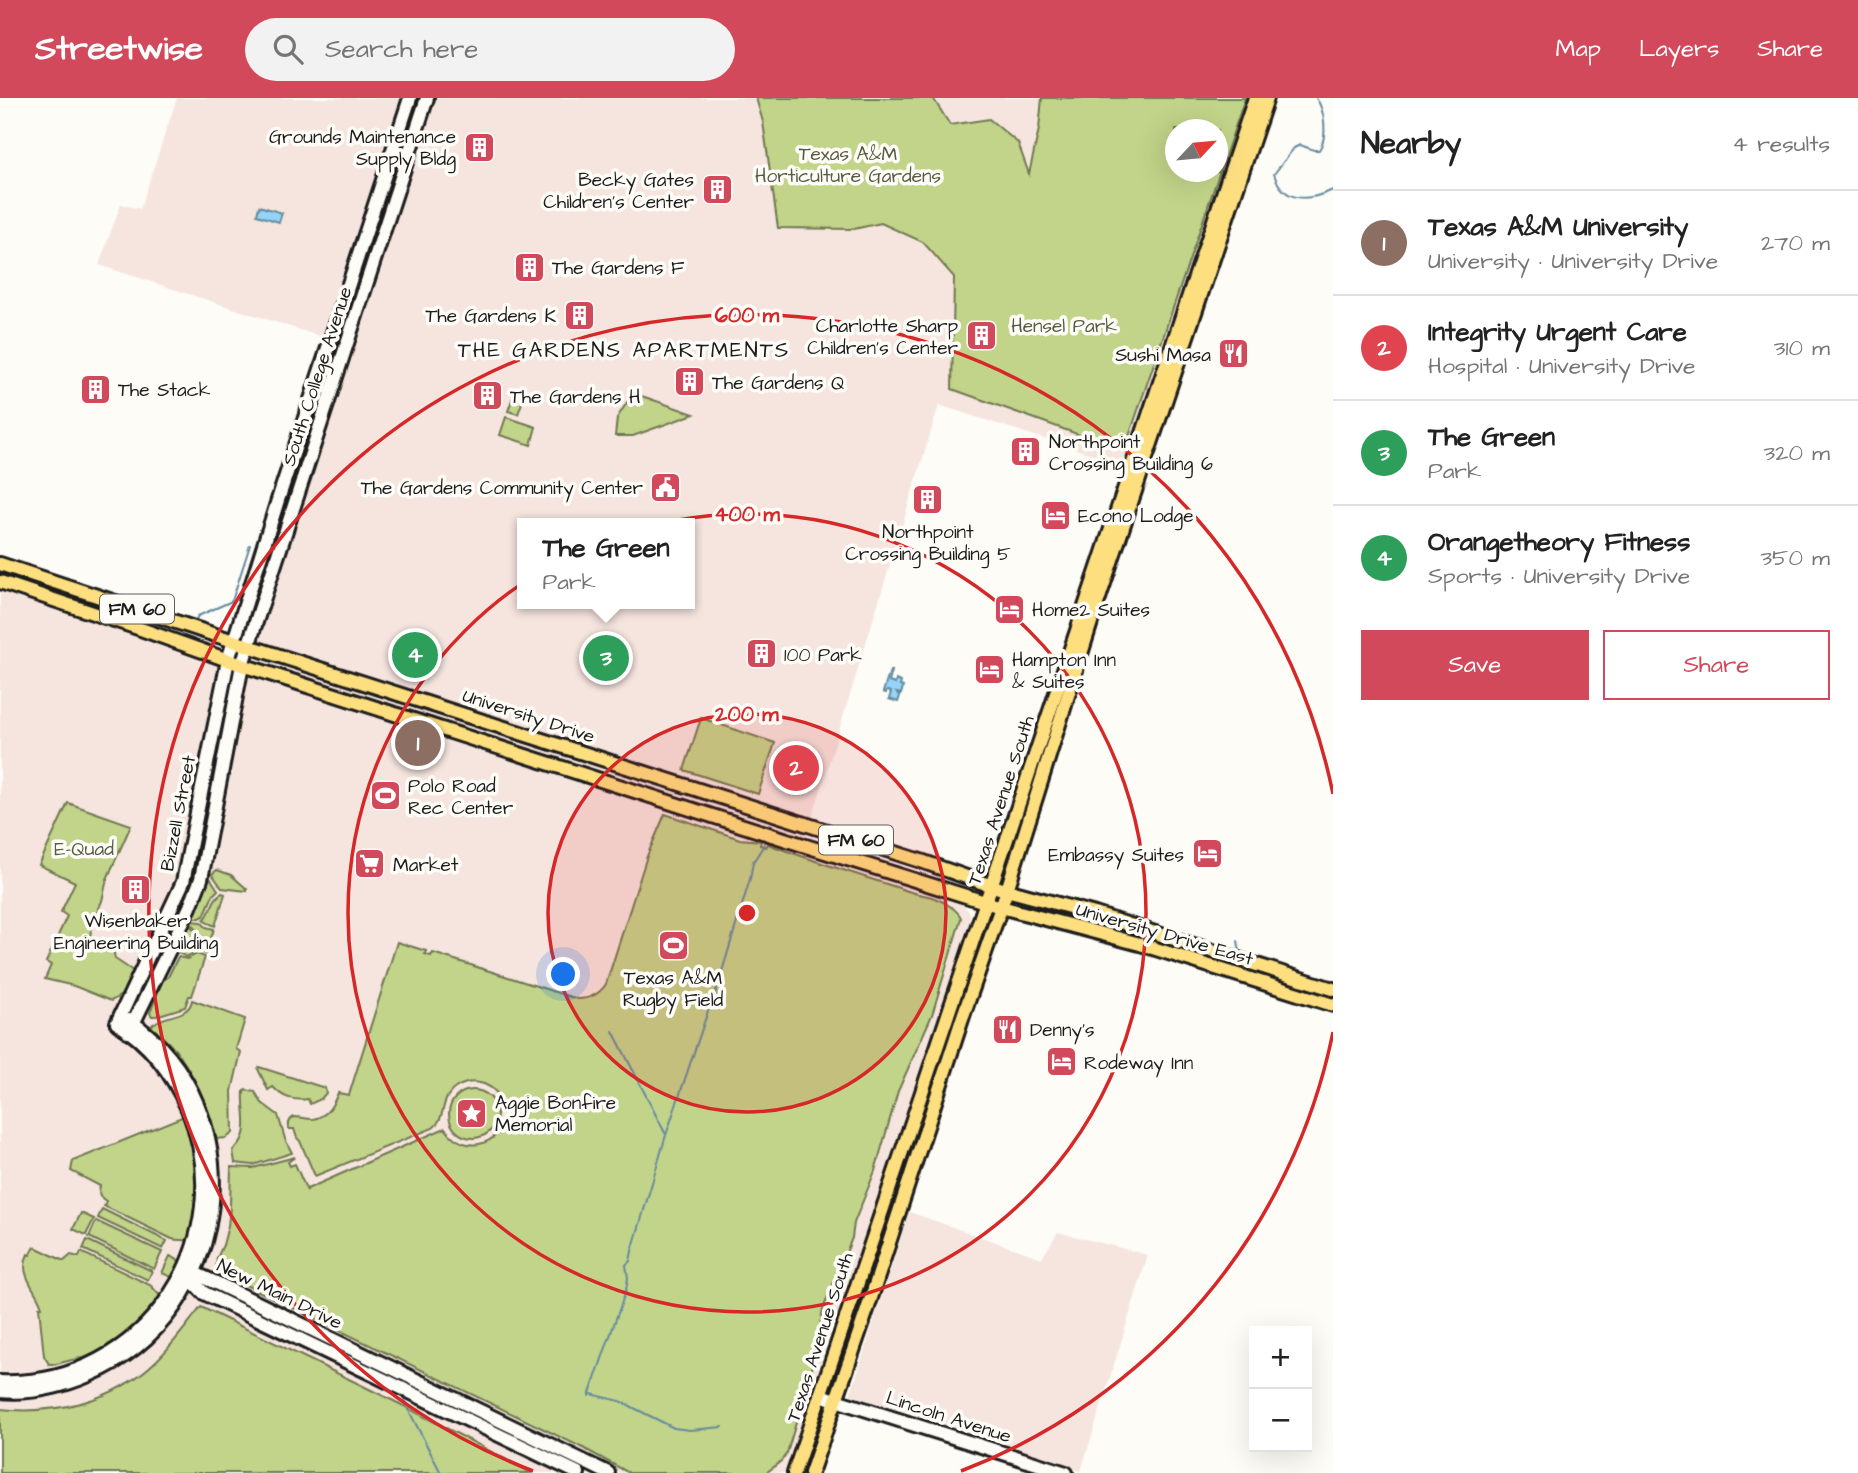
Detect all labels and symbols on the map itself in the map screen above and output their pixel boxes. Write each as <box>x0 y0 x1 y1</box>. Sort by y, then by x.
north arrow <box>1165 119 1228 182</box>
place label: Grounds Maintenance Supply Bldg <box>269 124 456 174</box>
building icon: Grounds Maintenance Supply Bldg <box>462 130 496 164</box>
park label: Texas A&M Horticulture Gardens <box>755 141 941 190</box>
place label: Becky Gates Children's Center <box>543 167 695 216</box>
building icon: Becky Gates Children's Center <box>700 173 734 207</box>
building icon: The Gardens F <box>512 250 546 284</box>
place label: The Gardens F <box>552 255 684 282</box>
street label: South College Avenue <box>276 283 360 470</box>
building icon: The Gardens K <box>562 298 596 332</box>
text: 600 m <box>715 301 780 330</box>
place label: The Gardens K <box>425 303 556 330</box>
place label: Charlotte Sharp Children's Center <box>807 313 959 362</box>
park label: Hensel Park <box>1011 313 1117 340</box>
building icon: Charlotte Sharp Children's Center <box>964 319 998 353</box>
district label: THE GARDENS APARTMENTS <box>458 336 790 365</box>
restaurant icon: Sushi Masa <box>1217 337 1251 371</box>
place label: Sushi Masa <box>1115 342 1211 369</box>
building icon: The Gardens Q <box>672 365 706 399</box>
place label: The Gardens Q <box>712 370 845 397</box>
building icon: The Stack <box>78 372 112 406</box>
place label: The Stack <box>118 377 211 404</box>
building icon: The Gardens H <box>470 379 504 413</box>
place label: The Gardens H <box>510 384 641 411</box>
place label: Northpoint Crossing Building 6 <box>1049 429 1213 479</box>
building icon: Northpoint Crossing Building 6 <box>1009 435 1043 469</box>
public building icon: The Gardens Community Center <box>649 470 683 504</box>
place label: The Gardens Community Center <box>361 475 644 503</box>
building icon: Northpoint Crossing Building 5 <box>911 483 945 517</box>
hotel icon: Econo Lodge <box>1038 498 1072 532</box>
text: 400 m <box>714 500 780 529</box>
place label: Econo Lodge <box>1078 503 1193 531</box>
place label: Northpoint Crossing Building 5 <box>845 519 1011 569</box>
hotel icon: Home2 Suites <box>992 592 1026 626</box>
road number: FM 60 <box>100 594 174 624</box>
place label: Home2 Suites <box>1032 597 1150 624</box>
pin: 4 <box>392 629 438 681</box>
pin: 3 <box>583 632 629 684</box>
building icon: 100 Park <box>744 637 778 671</box>
place label: 100 Park <box>784 642 862 669</box>
place label: Hampton Inn & Suites <box>1012 647 1116 696</box>
hotel icon: Hampton Inn & Suites <box>972 653 1006 687</box>
street label: University Drive <box>459 682 598 751</box>
text: 200 m <box>714 700 779 729</box>
street label: Texas Avenue South <box>961 712 1042 889</box>
pin: 1 <box>395 717 441 769</box>
pin: 2 <box>773 742 819 794</box>
street label: Bizzell Street <box>154 753 203 874</box>
place label: Polo Road Rec Center <box>408 773 514 822</box>
sports icon: Polo Road Rec Center <box>368 779 402 813</box>
road number: FM 60 <box>819 826 893 854</box>
park label: E-Quad <box>54 836 114 863</box>
hotel icon: Embassy Suites <box>1190 837 1224 871</box>
place label: Embassy Suites <box>1048 842 1184 870</box>
supermarket icon: Market <box>353 847 387 881</box>
place label: Market <box>393 852 459 879</box>
building icon: Wisenbaker Engineering Building <box>119 872 153 906</box>
street label: University Drive East <box>1072 896 1257 974</box>
centre of rings <box>735 901 759 925</box>
place label: Wisenbaker Engineering Building <box>54 908 219 958</box>
sports icon: Texas A&M Rugby Field <box>656 929 690 963</box>
your location <box>546 957 580 991</box>
place label: Texas A&M Rugby Field <box>623 965 724 1015</box>
restaurant icon: Denny's <box>990 1012 1024 1046</box>
place label: Denny's <box>1030 1017 1095 1045</box>
hotel icon: Rodeway Inn <box>1044 1045 1078 1079</box>
place label: Rodeway Inn <box>1084 1050 1193 1078</box>
place label: Aggie Bonfire Memorial <box>495 1090 616 1139</box>
place icon: Aggie Bonfire Memorial <box>455 1096 489 1130</box>
street label: Texas Avenue South <box>780 1249 861 1426</box>
street label: New Main Drive <box>212 1252 347 1336</box>
street label: Lincoln Avenue <box>883 1384 1015 1450</box>

